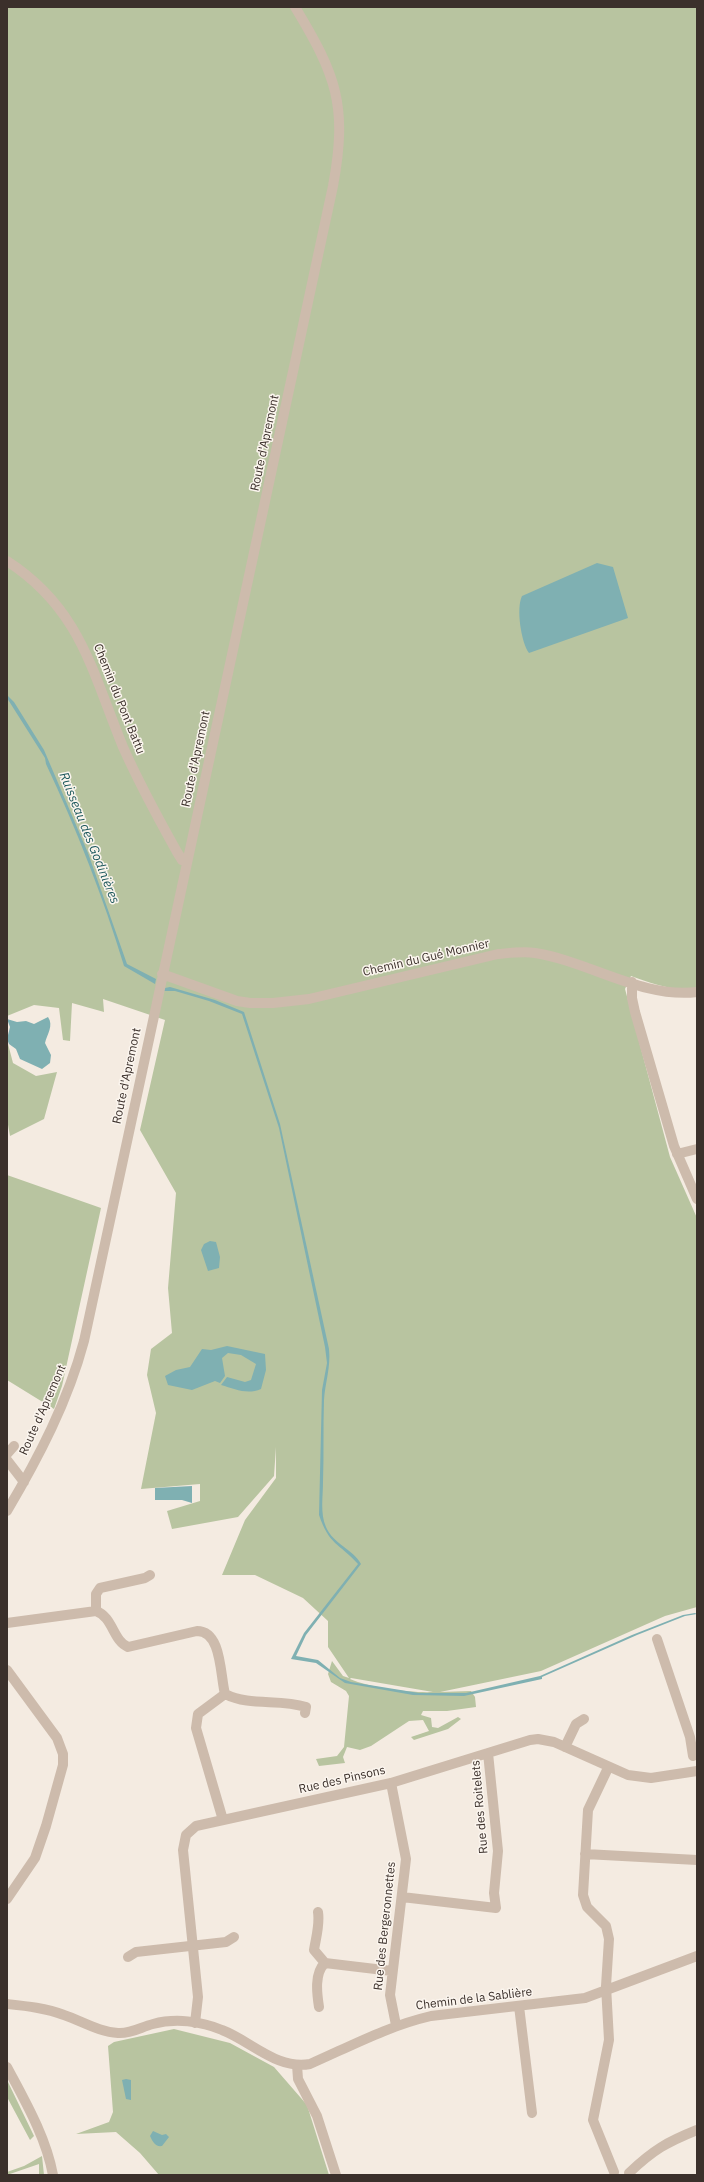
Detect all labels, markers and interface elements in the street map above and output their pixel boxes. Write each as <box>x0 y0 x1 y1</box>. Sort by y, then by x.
street label: Route d'Apremont <box>248 394 282 492</box>
street label: Chemin du Pont Battu <box>90 642 148 756</box>
street label: Route d'Apremont <box>179 710 213 808</box>
water label: Ruisseau des Godinières <box>55 770 123 906</box>
street label: Chemin du Gué Monnier <box>361 936 491 980</box>
street label: Route d'Apremont <box>110 1027 144 1125</box>
street label: Route d'Apremont <box>17 1362 69 1458</box>
street label: Rue des Roitelets <box>469 1760 491 1854</box>
street label: Rue des Pinsons <box>297 1763 387 1797</box>
street label: Rue des Bergeronnettes <box>371 1861 399 1991</box>
street label: Chemin de la Sablière <box>415 1985 533 2013</box>

